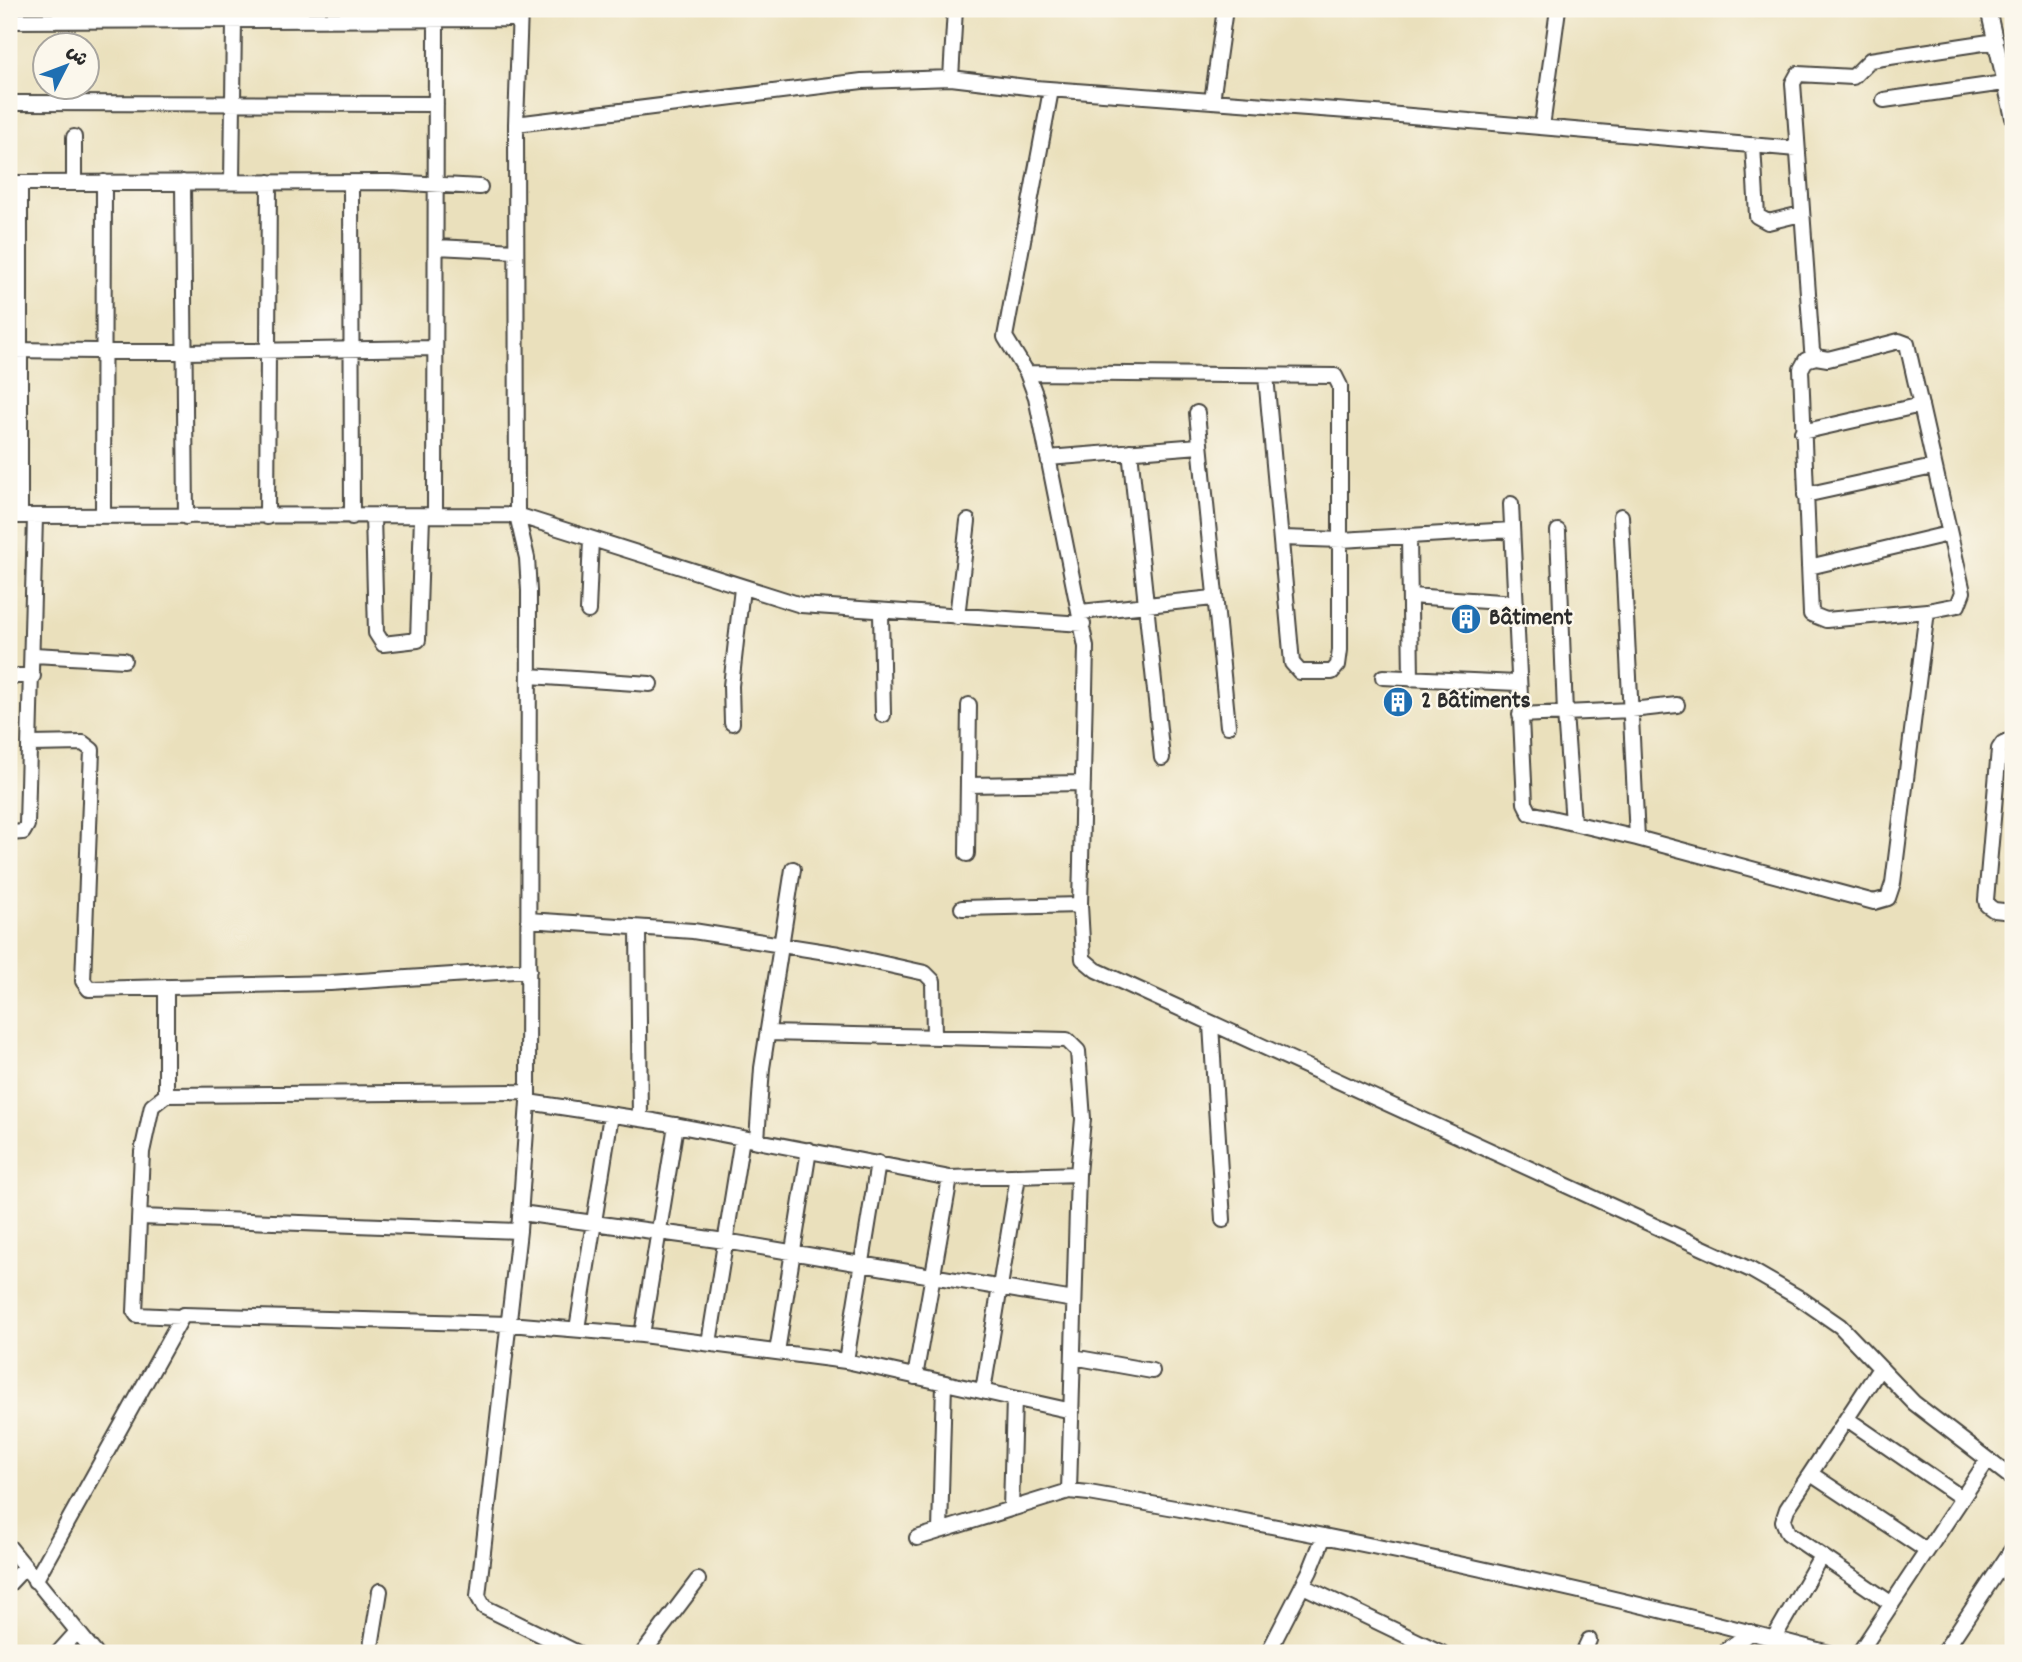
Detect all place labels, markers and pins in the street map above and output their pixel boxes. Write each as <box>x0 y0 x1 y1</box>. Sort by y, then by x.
building icon: Bâtiment <box>1449 602 1483 636</box>
place label: Bâtiment <box>1489 602 1573 636</box>
building icon: 2 Bâtiments <box>1381 685 1415 719</box>
place label: 2 Bâtiments <box>1421 685 1531 719</box>

